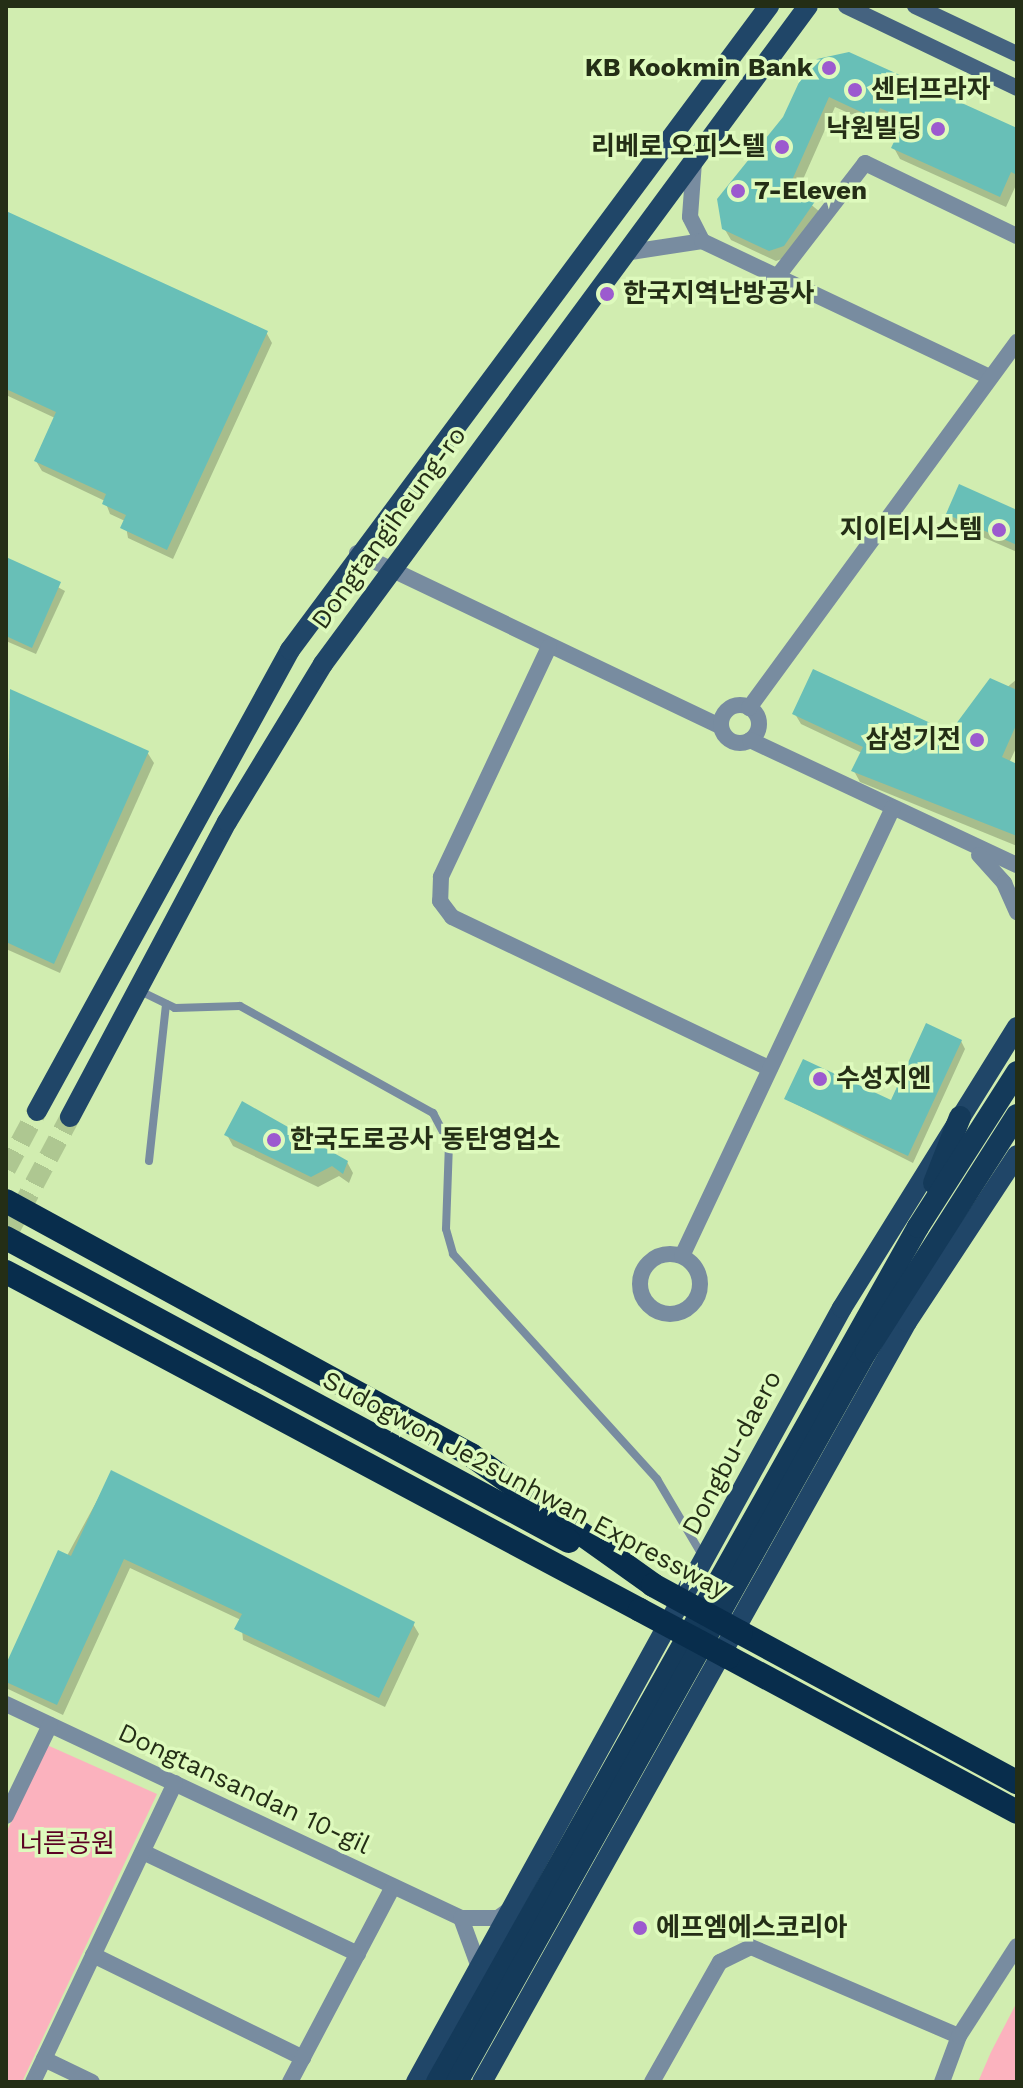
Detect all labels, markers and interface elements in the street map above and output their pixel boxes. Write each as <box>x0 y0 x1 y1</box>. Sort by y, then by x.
place label: KB Kookmin Bank <box>585 52 813 84</box>
marker: KB Kookmin Bank <box>820 59 838 77</box>
place label: 센터프라자 <box>871 74 991 106</box>
marker: 센터프라자 <box>846 81 864 99</box>
place label: 낙원빌딩 <box>826 113 922 145</box>
marker: 낙원빌딩 <box>929 120 947 138</box>
place label: 리베로 오피스텔 <box>591 131 766 163</box>
marker: 리베로 오피스텔 <box>773 138 791 156</box>
place label: 7-Eleven <box>754 175 867 207</box>
marker: 7-Eleven <box>729 182 747 200</box>
place label: 한국지역난방공사 <box>623 278 814 310</box>
marker: 한국지역난방공사 <box>598 285 616 303</box>
street label: Dongtangiheung-ro <box>305 421 473 635</box>
place label: 지이티시스템 <box>839 514 983 546</box>
marker: 지이티시스템 <box>990 521 1008 539</box>
place label: 삼성기전 <box>865 724 961 756</box>
marker: 삼성기전 <box>968 731 986 749</box>
place label: 수성지엔 <box>836 1063 932 1095</box>
marker: 수성지엔 <box>811 1070 829 1088</box>
place label: 한국도로공사 동탄영업소 <box>290 1124 561 1156</box>
marker: 한국도로공사 동탄영업소 <box>265 1131 283 1149</box>
street label: Sudogwon Je2sunhwan Expressway <box>317 1364 733 1606</box>
street label: Dongbu-daero <box>676 1365 788 1541</box>
street label: Dongtansandan 10-gil <box>113 1717 375 1861</box>
park label: 너른공원 <box>19 1828 115 1860</box>
place label: 에프엠에스코리아 <box>656 1912 847 1944</box>
marker: 에프엠에스코리아 <box>631 1919 649 1937</box>

